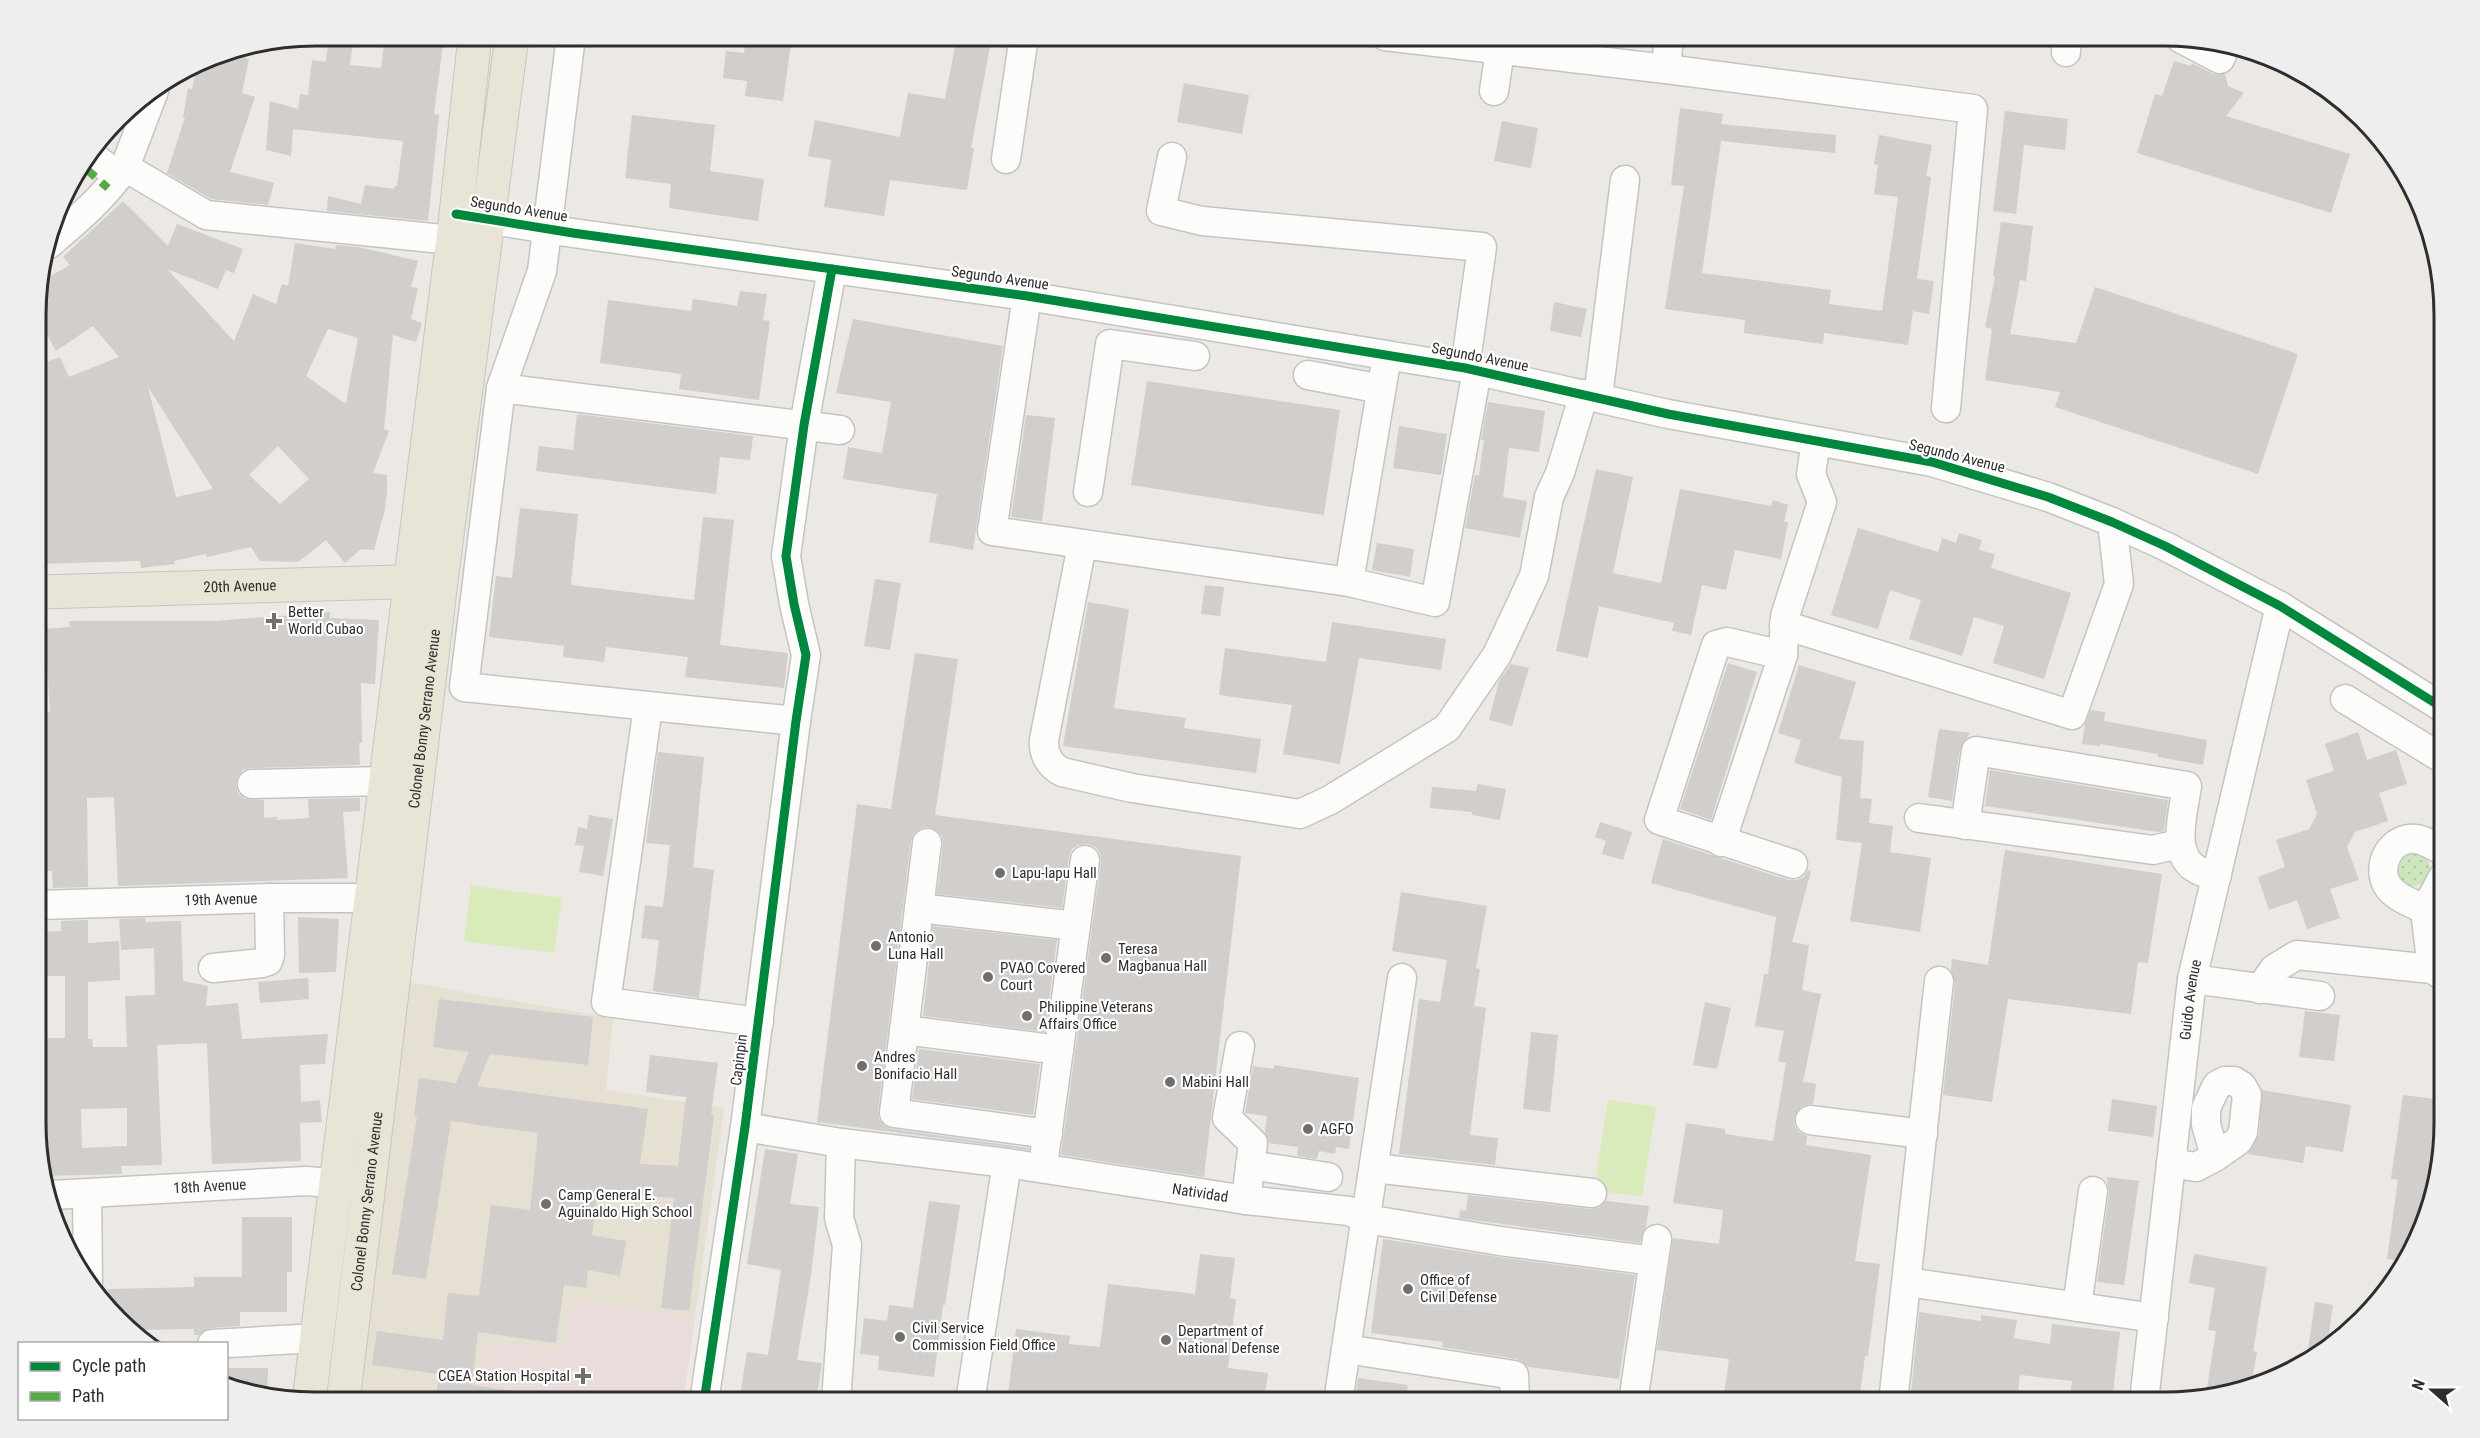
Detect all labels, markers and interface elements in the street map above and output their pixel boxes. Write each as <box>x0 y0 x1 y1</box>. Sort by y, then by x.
street label: Segundo Avenue <box>469 192 569 226</box>
street label: Segundo Avenue <box>950 262 1050 294</box>
street label: Segundo Avenue <box>1430 339 1530 375</box>
street label: Segundo Avenue <box>1907 435 2007 477</box>
street label: 20th Avenue <box>203 576 277 596</box>
place label: Better World Cubao <box>288 603 364 638</box>
marker: Better World Cubao <box>265 612 283 630</box>
street label: Colonel Bonny Serrano Avenue <box>405 628 444 810</box>
place label: Lapu-lapu Hall <box>1012 864 1097 882</box>
marker: Lapu-lapu Hall <box>993 866 1007 880</box>
street label: 19th Avenue <box>184 889 258 910</box>
place label: Antonio Luna Hall <box>888 928 943 963</box>
marker: Antonio Luna Hall <box>869 939 883 953</box>
place label: Teresa Magbanua Hall <box>1118 940 1207 975</box>
marker: Teresa Magbanua Hall <box>1099 951 1113 965</box>
street label: Guido Avenue <box>2176 958 2205 1041</box>
place label: PVAO Covered Court <box>1000 959 1085 994</box>
marker: PVAO Covered Court <box>981 970 995 984</box>
place label: Philippine Veterans Affairs Office <box>1039 998 1153 1033</box>
marker: Philippine Veterans Affairs Office <box>1020 1009 1034 1023</box>
street label: Capinpin <box>727 1033 751 1087</box>
place label: Andres Bonifacio Hall <box>874 1048 957 1083</box>
marker: Andres Bonifacio Hall <box>855 1059 869 1073</box>
place label: Mabini Hall <box>1182 1073 1249 1091</box>
marker: Mabini Hall <box>1163 1075 1177 1089</box>
street label: Colonel Bonny Serrano Avenue <box>347 1111 387 1292</box>
place label: AGFO <box>1320 1120 1354 1138</box>
marker: AGFO <box>1301 1122 1315 1136</box>
street label: 18th Avenue <box>173 1175 247 1197</box>
street label: Natividad <box>1171 1180 1229 1206</box>
place label: Camp General E. Aguinaldo High School <box>558 1186 692 1221</box>
marker: Camp General E. Aguinaldo High School <box>539 1197 553 1211</box>
place label: Office of Civil Defense <box>1420 1271 1497 1306</box>
marker: Office of Civil Defense <box>1401 1282 1415 1296</box>
place label: Civil Service Commission Field Office <box>912 1319 1056 1354</box>
place label: Department of National Defense <box>1178 1322 1280 1357</box>
marker: Civil Service Commission Field Office <box>893 1330 907 1344</box>
marker: Department of National Defense <box>1159 1333 1173 1347</box>
legend <box>18 1342 228 1420</box>
text: Cycle path <box>72 1355 146 1376</box>
north arrow <box>2402 1360 2462 1420</box>
place label: CGEA Station Hospital <box>438 1367 570 1385</box>
marker: CGEA Station Hospital <box>574 1367 592 1385</box>
text: N <box>2408 1377 2429 1393</box>
text: Path <box>72 1385 105 1406</box>

